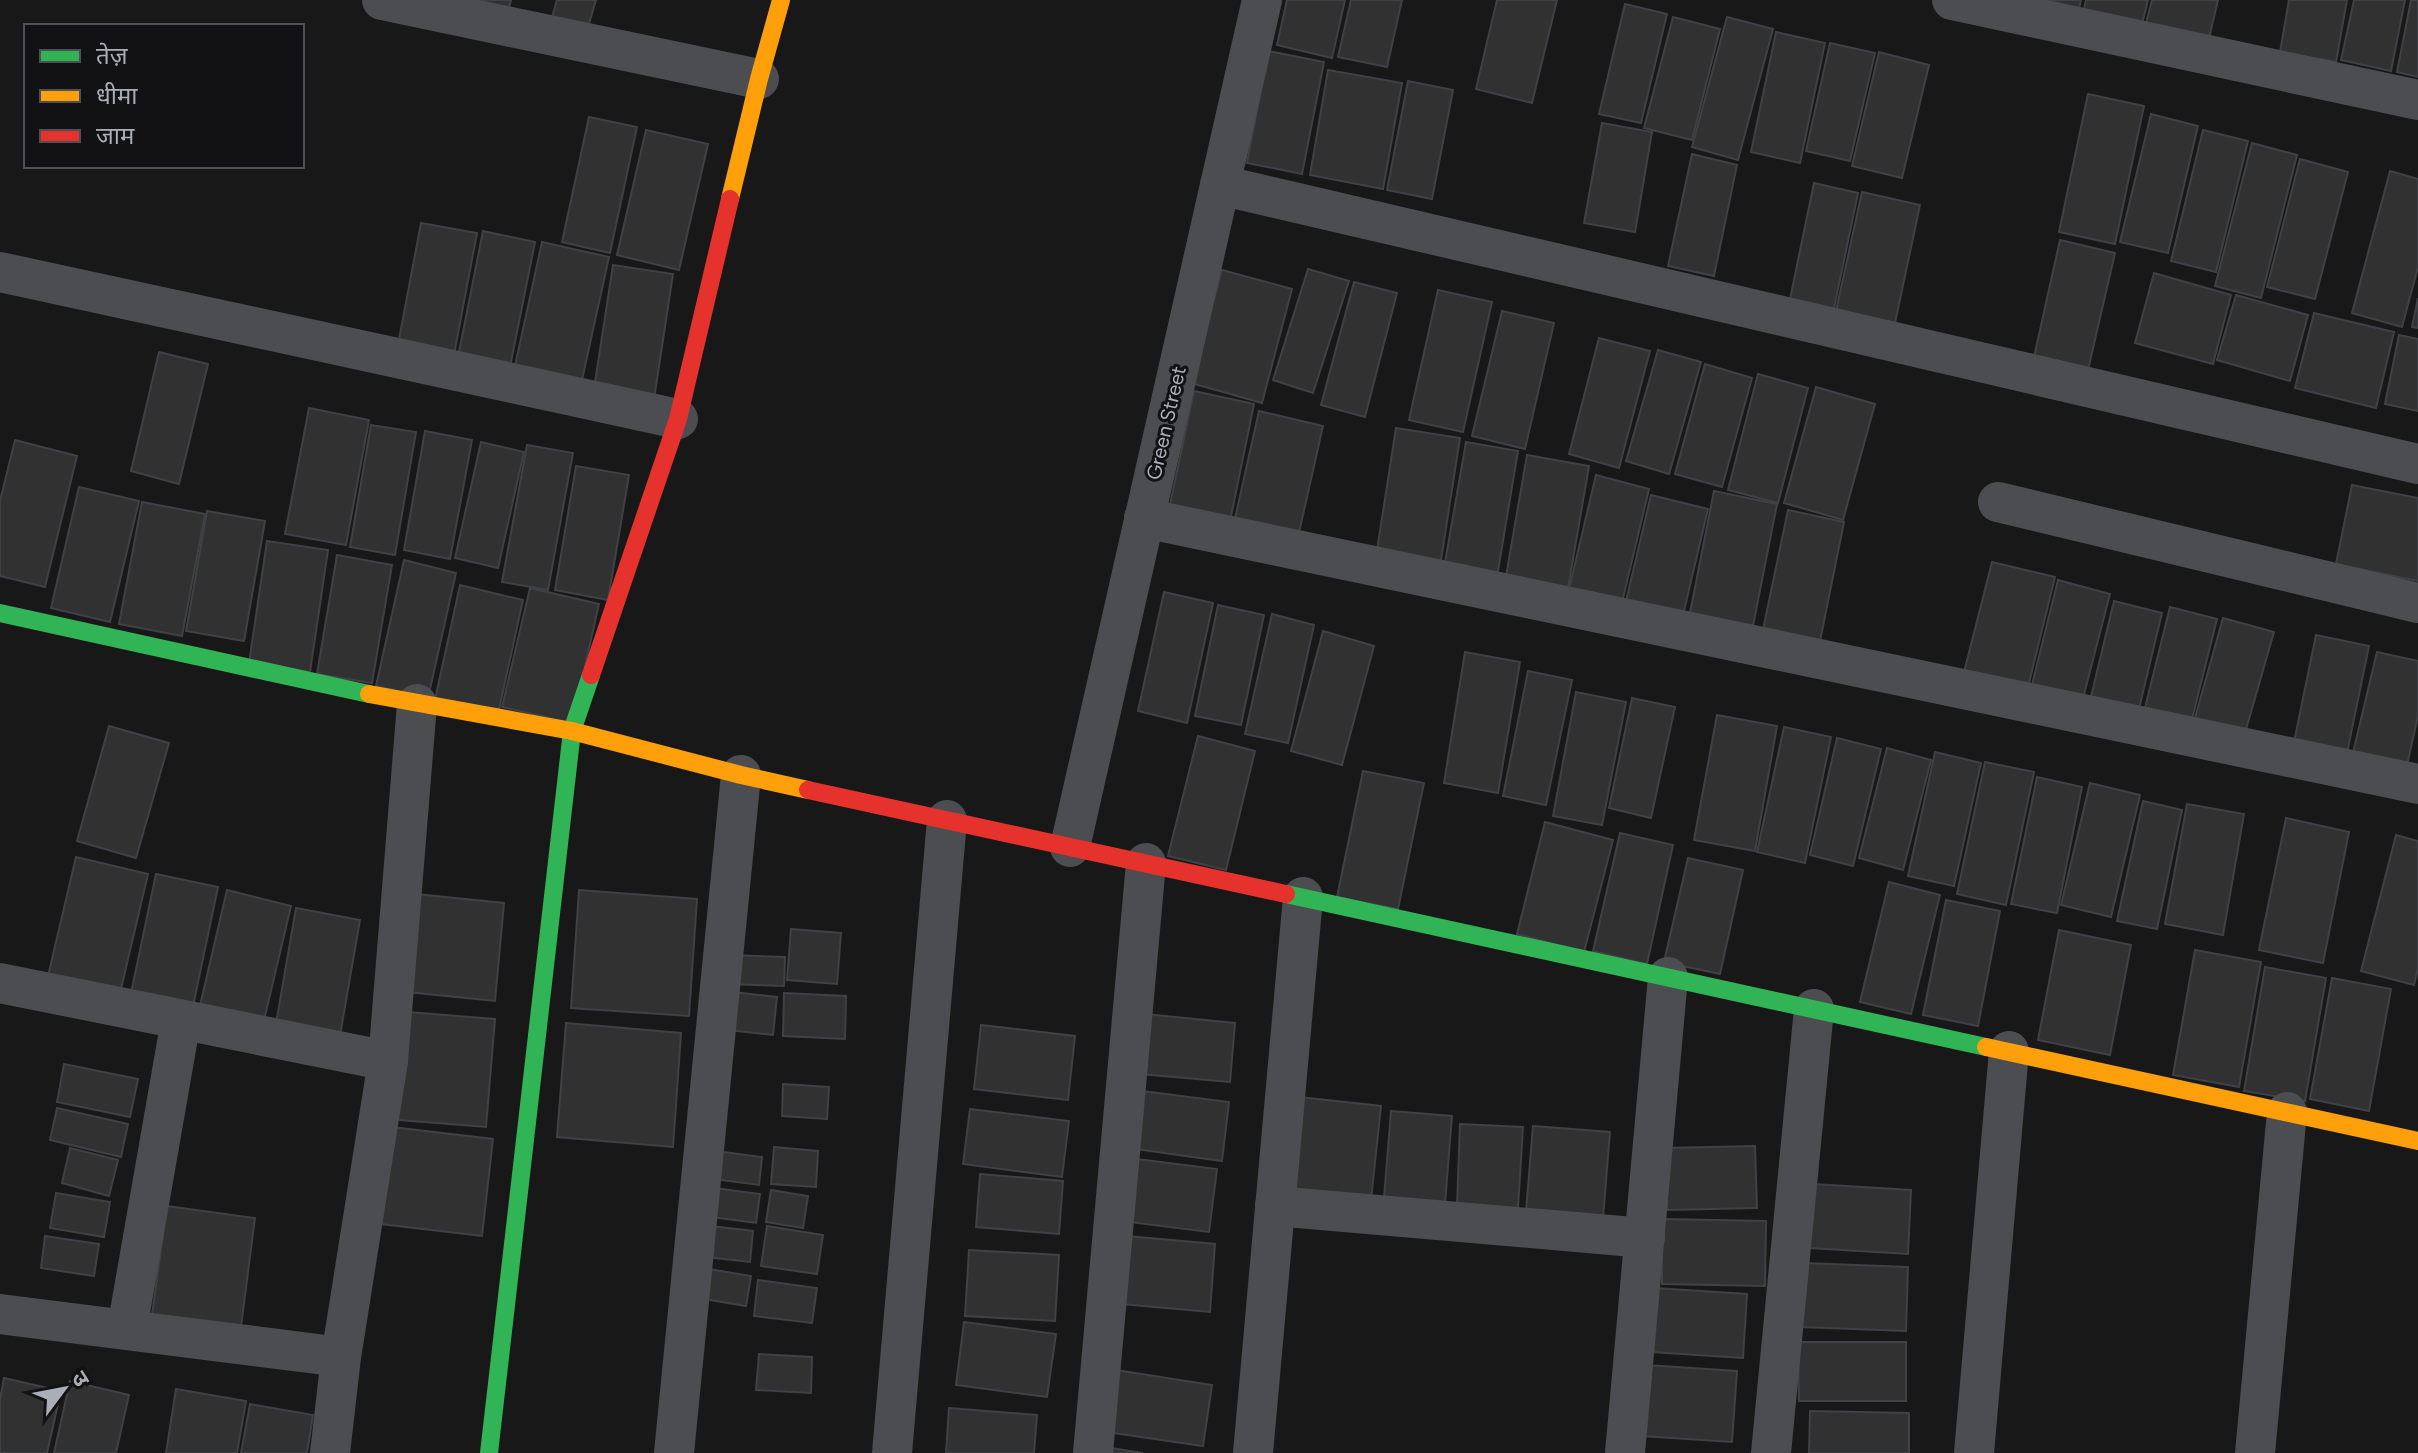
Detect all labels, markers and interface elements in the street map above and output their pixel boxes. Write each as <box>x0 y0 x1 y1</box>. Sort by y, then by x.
legend <box>24 24 304 168</box>
text: तेज़ <box>96 41 129 70</box>
text: धीमा <box>96 81 138 110</box>
text: जाम <box>96 121 135 150</box>
street label: Green Street <box>1141 364 1191 482</box>
north arrow <box>24 1349 104 1429</box>
text: उ <box>66 1366 96 1392</box>

